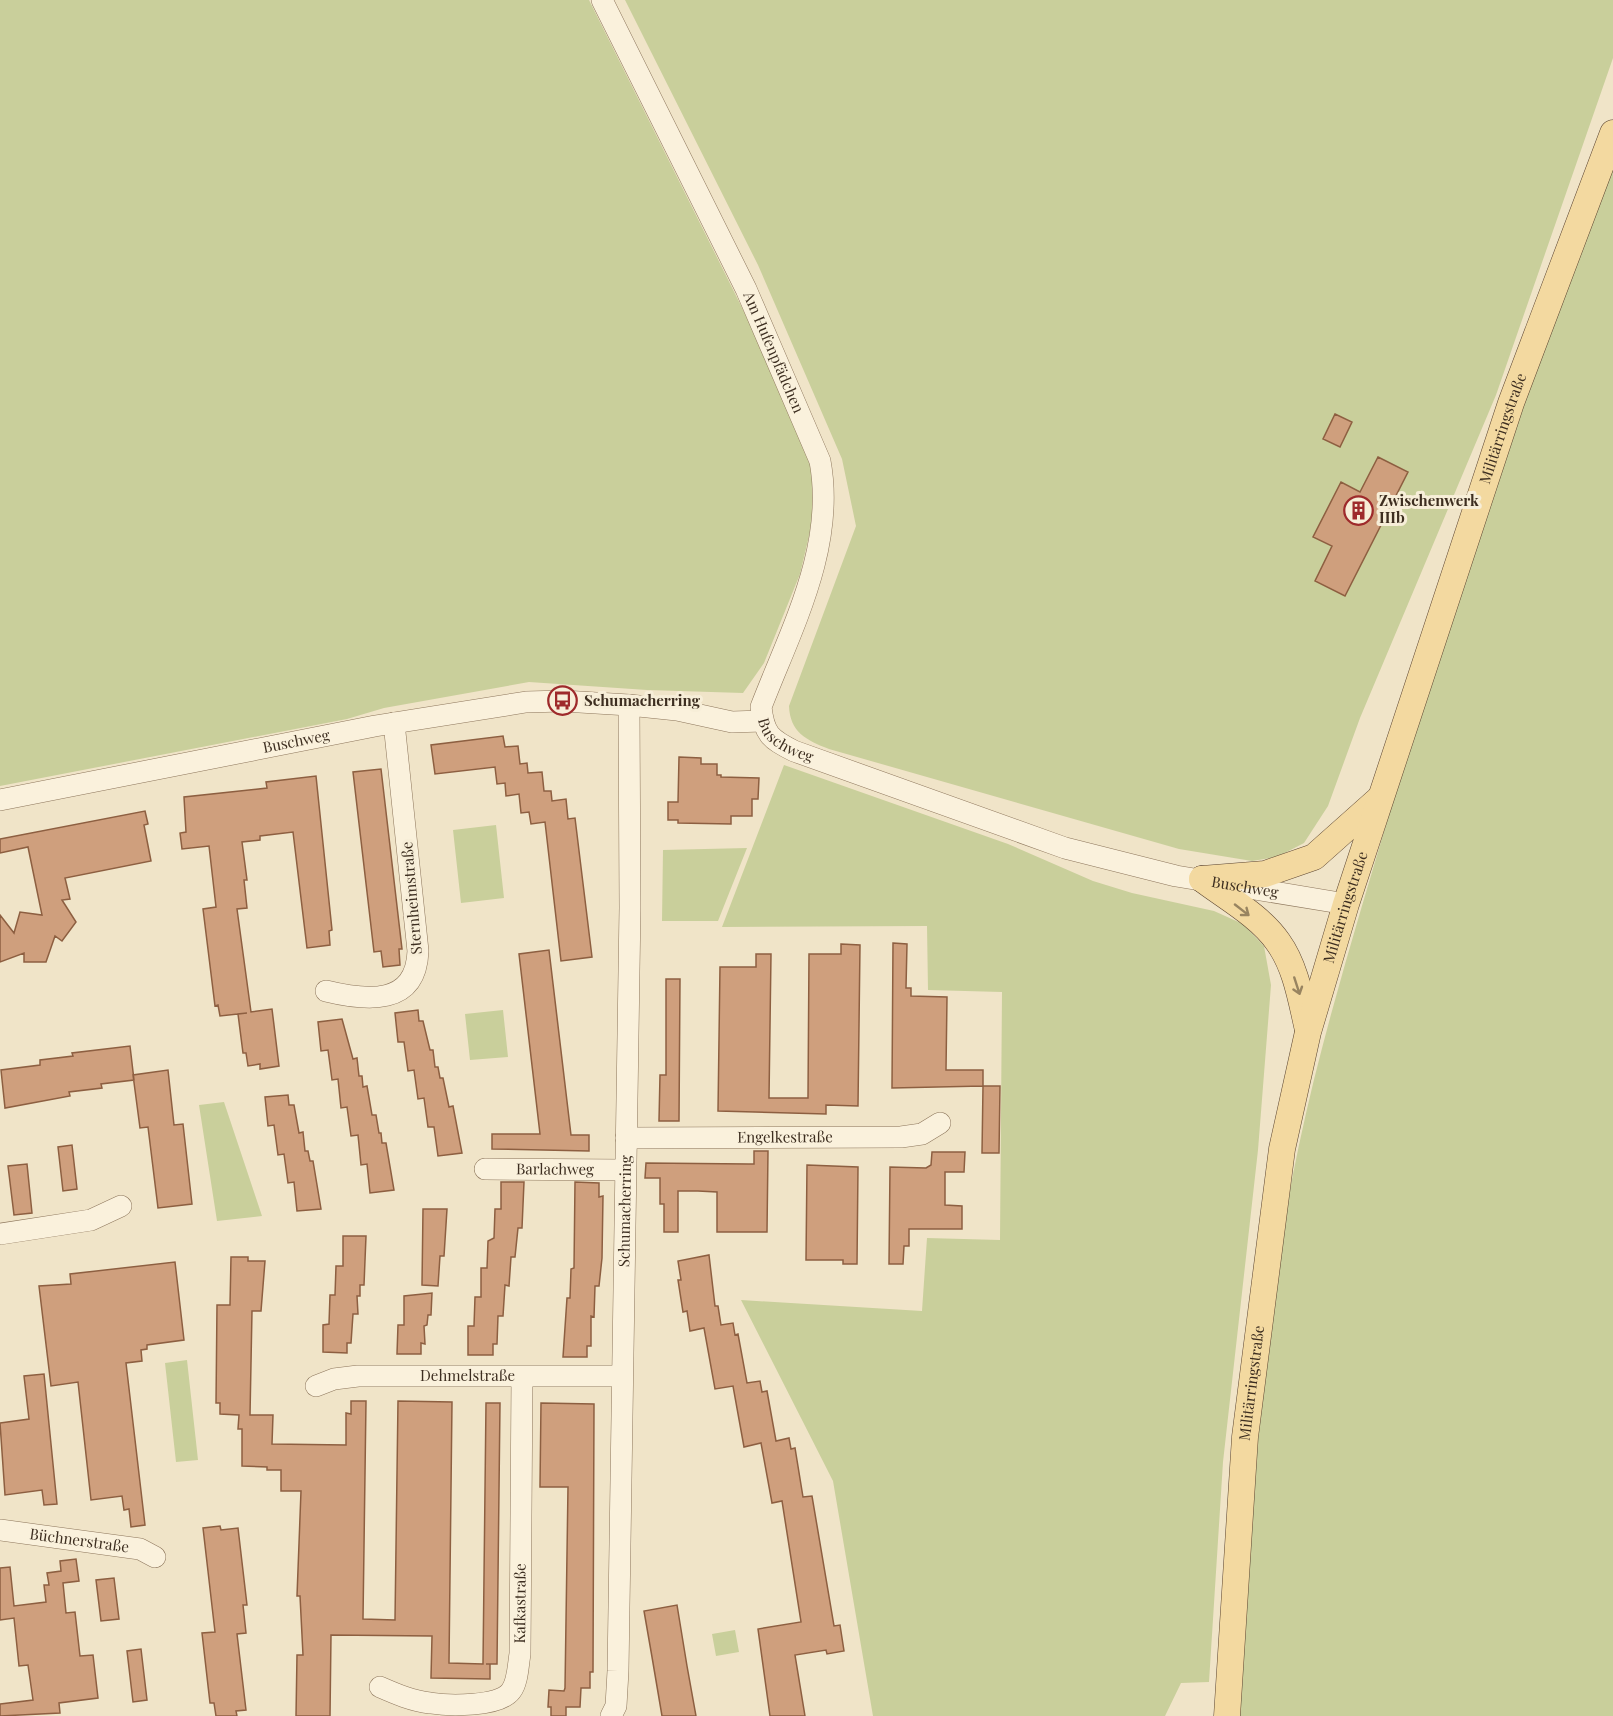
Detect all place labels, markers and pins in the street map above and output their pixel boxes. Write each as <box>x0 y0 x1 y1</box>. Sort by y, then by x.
place label: Zwischenwerk IIIb <box>1379 490 1479 527</box>
building icon: Zwischenwerk IIIb <box>1342 494 1374 526</box>
bus stop icon: Schumacherring <box>547 685 579 717</box>
place label: Schumacherring <box>584 690 701 710</box>

